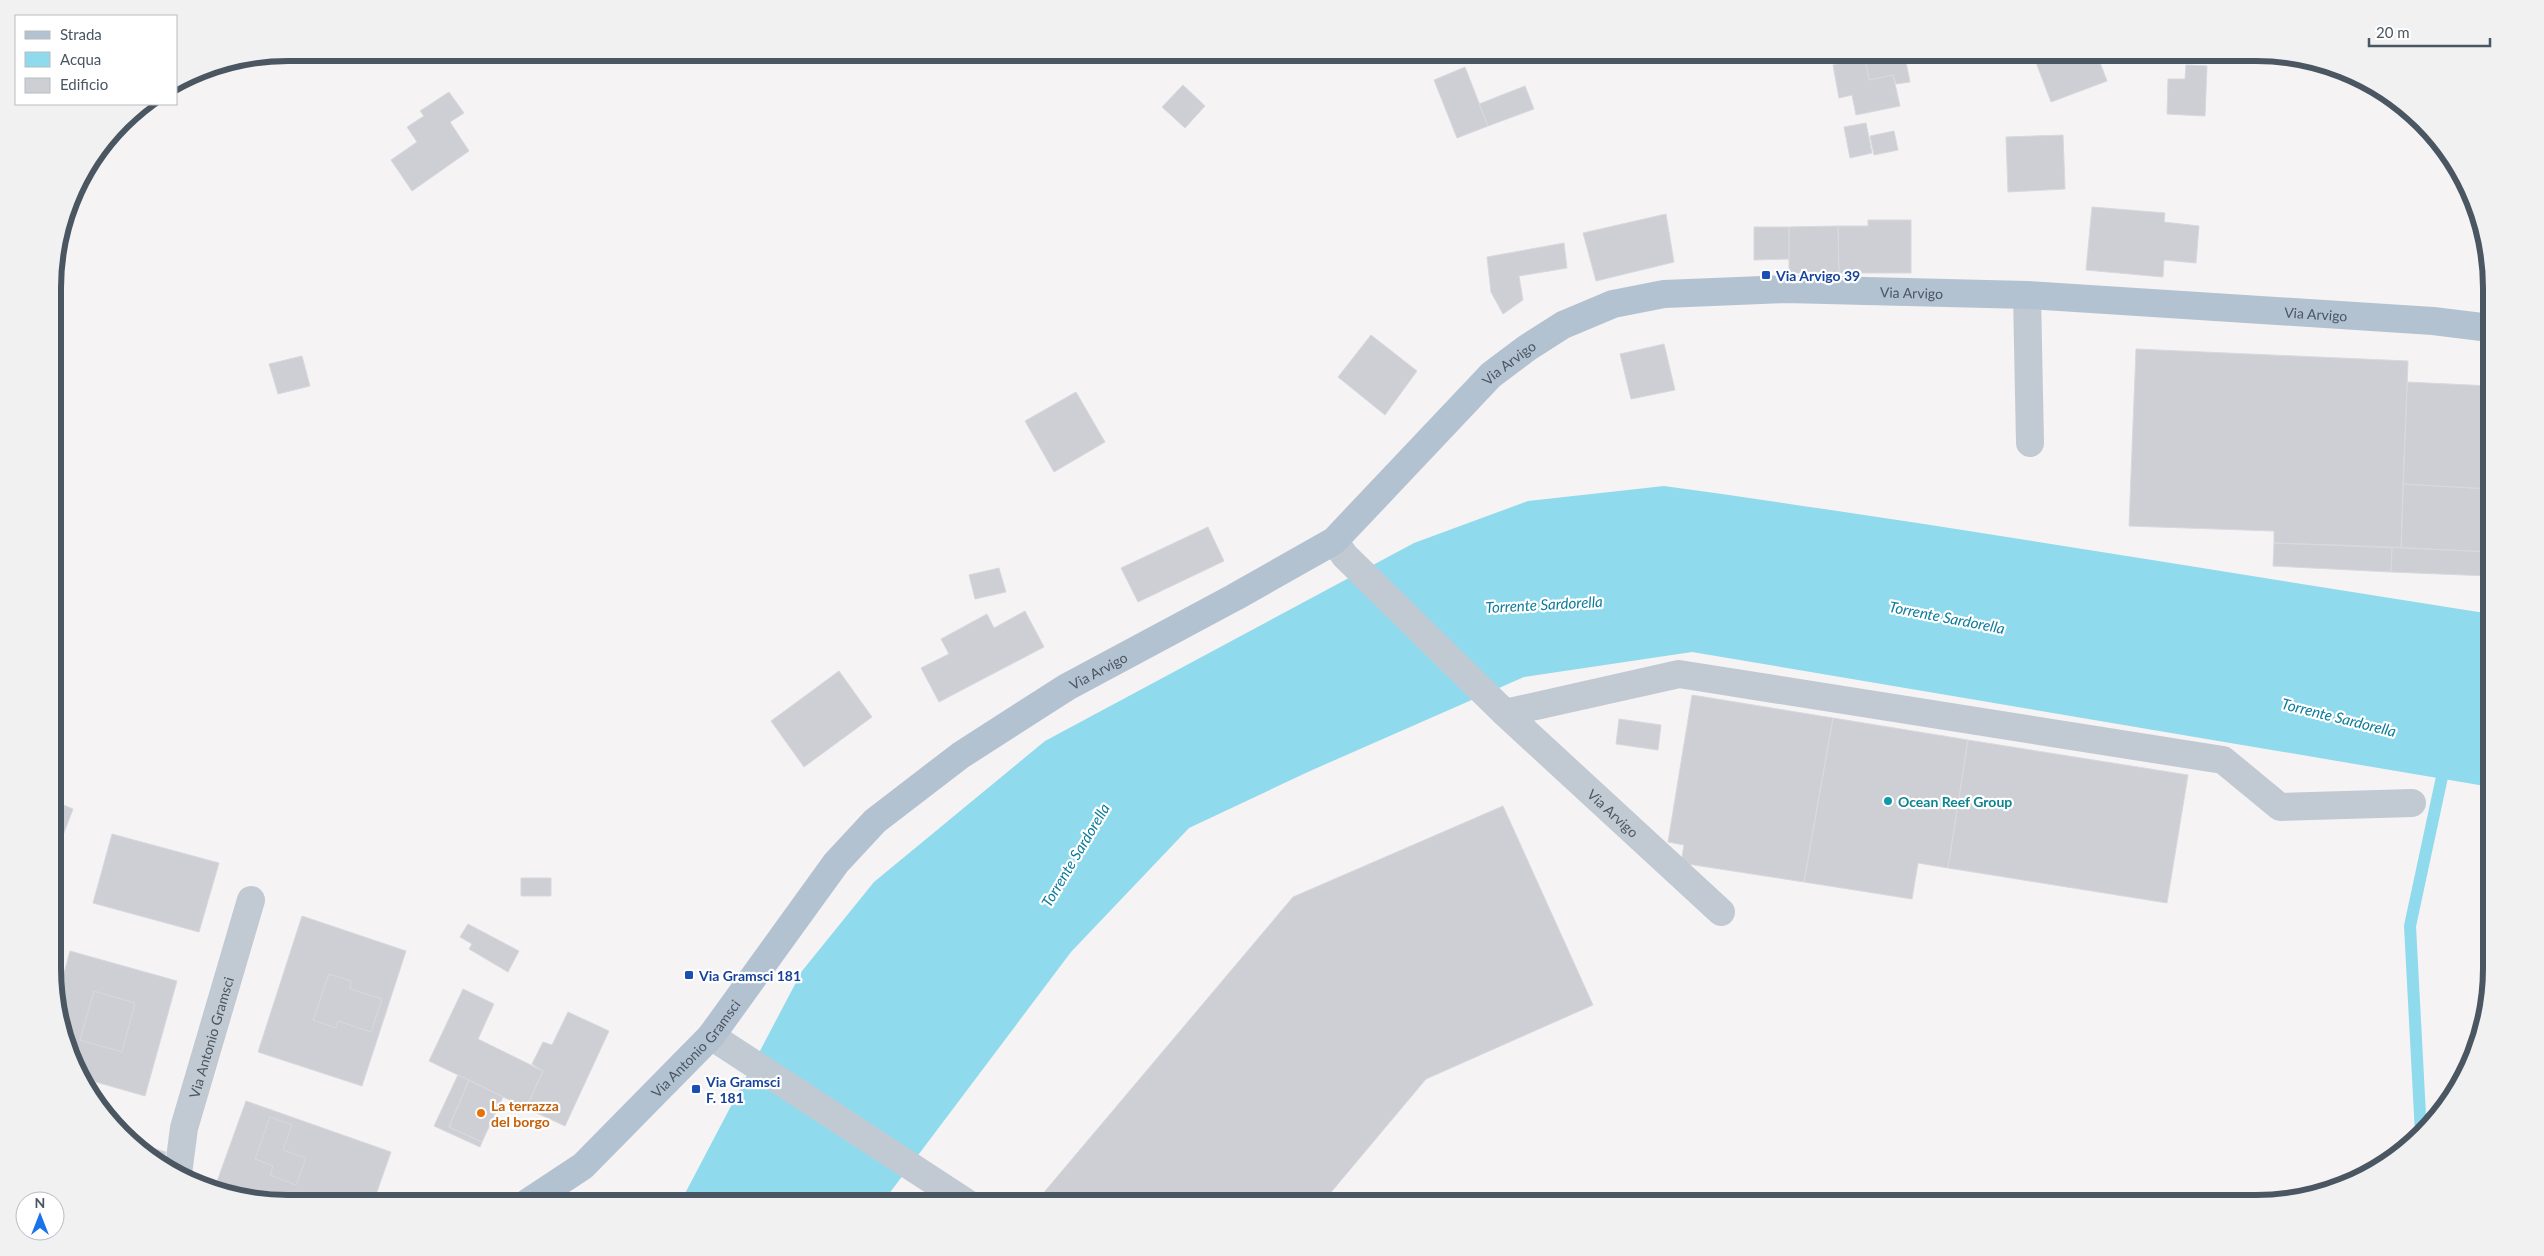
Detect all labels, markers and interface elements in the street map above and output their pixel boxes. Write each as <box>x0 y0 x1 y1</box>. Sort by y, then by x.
legend <box>15 15 178 105</box>
scale bar <box>2369 15 2490 47</box>
text: 20 m <box>2376 23 2410 41</box>
text: Strada <box>60 25 102 43</box>
text: Acqua <box>60 50 101 68</box>
text: Edificio <box>60 75 108 93</box>
place label: Via Arvigo 39 <box>1775 267 1860 284</box>
marker: Via Arvigo 39 <box>1760 269 1772 281</box>
street label: Via Arvigo <box>1880 283 1943 301</box>
street label: Via Arvigo <box>2284 303 2348 324</box>
street label: Via Arvigo <box>1478 336 1538 388</box>
water label: Torrente Sardorella <box>1485 592 1603 616</box>
water label: Torrente Sardorella <box>1888 597 2007 637</box>
street label: Via Arvigo <box>1066 648 1130 693</box>
water label: Torrente Sardorella <box>2280 694 2398 740</box>
street label: Via Arvigo <box>1584 785 1642 840</box>
place label: Ocean Reef Group <box>1898 793 2012 810</box>
marker: Ocean Reef Group <box>1882 795 1894 807</box>
water label: Torrente Sardorella <box>1037 800 1113 910</box>
place label: Via Gramsci 181 <box>698 967 801 984</box>
marker: Via Gramsci 181 <box>683 969 695 981</box>
street label: Via Antonio Gramsci <box>185 975 237 1100</box>
street label: Via Antonio Gramsci <box>647 996 743 1101</box>
place label: Via Gramsci F. 181 <box>705 1073 780 1106</box>
marker: Via Gramsci F. 181 <box>690 1083 702 1095</box>
place label: La terrazza del borgo <box>491 1097 559 1130</box>
marker: La terrazza del borgo <box>475 1107 487 1119</box>
north arrow <box>15 1191 65 1241</box>
text: N <box>35 1194 45 1211</box>

